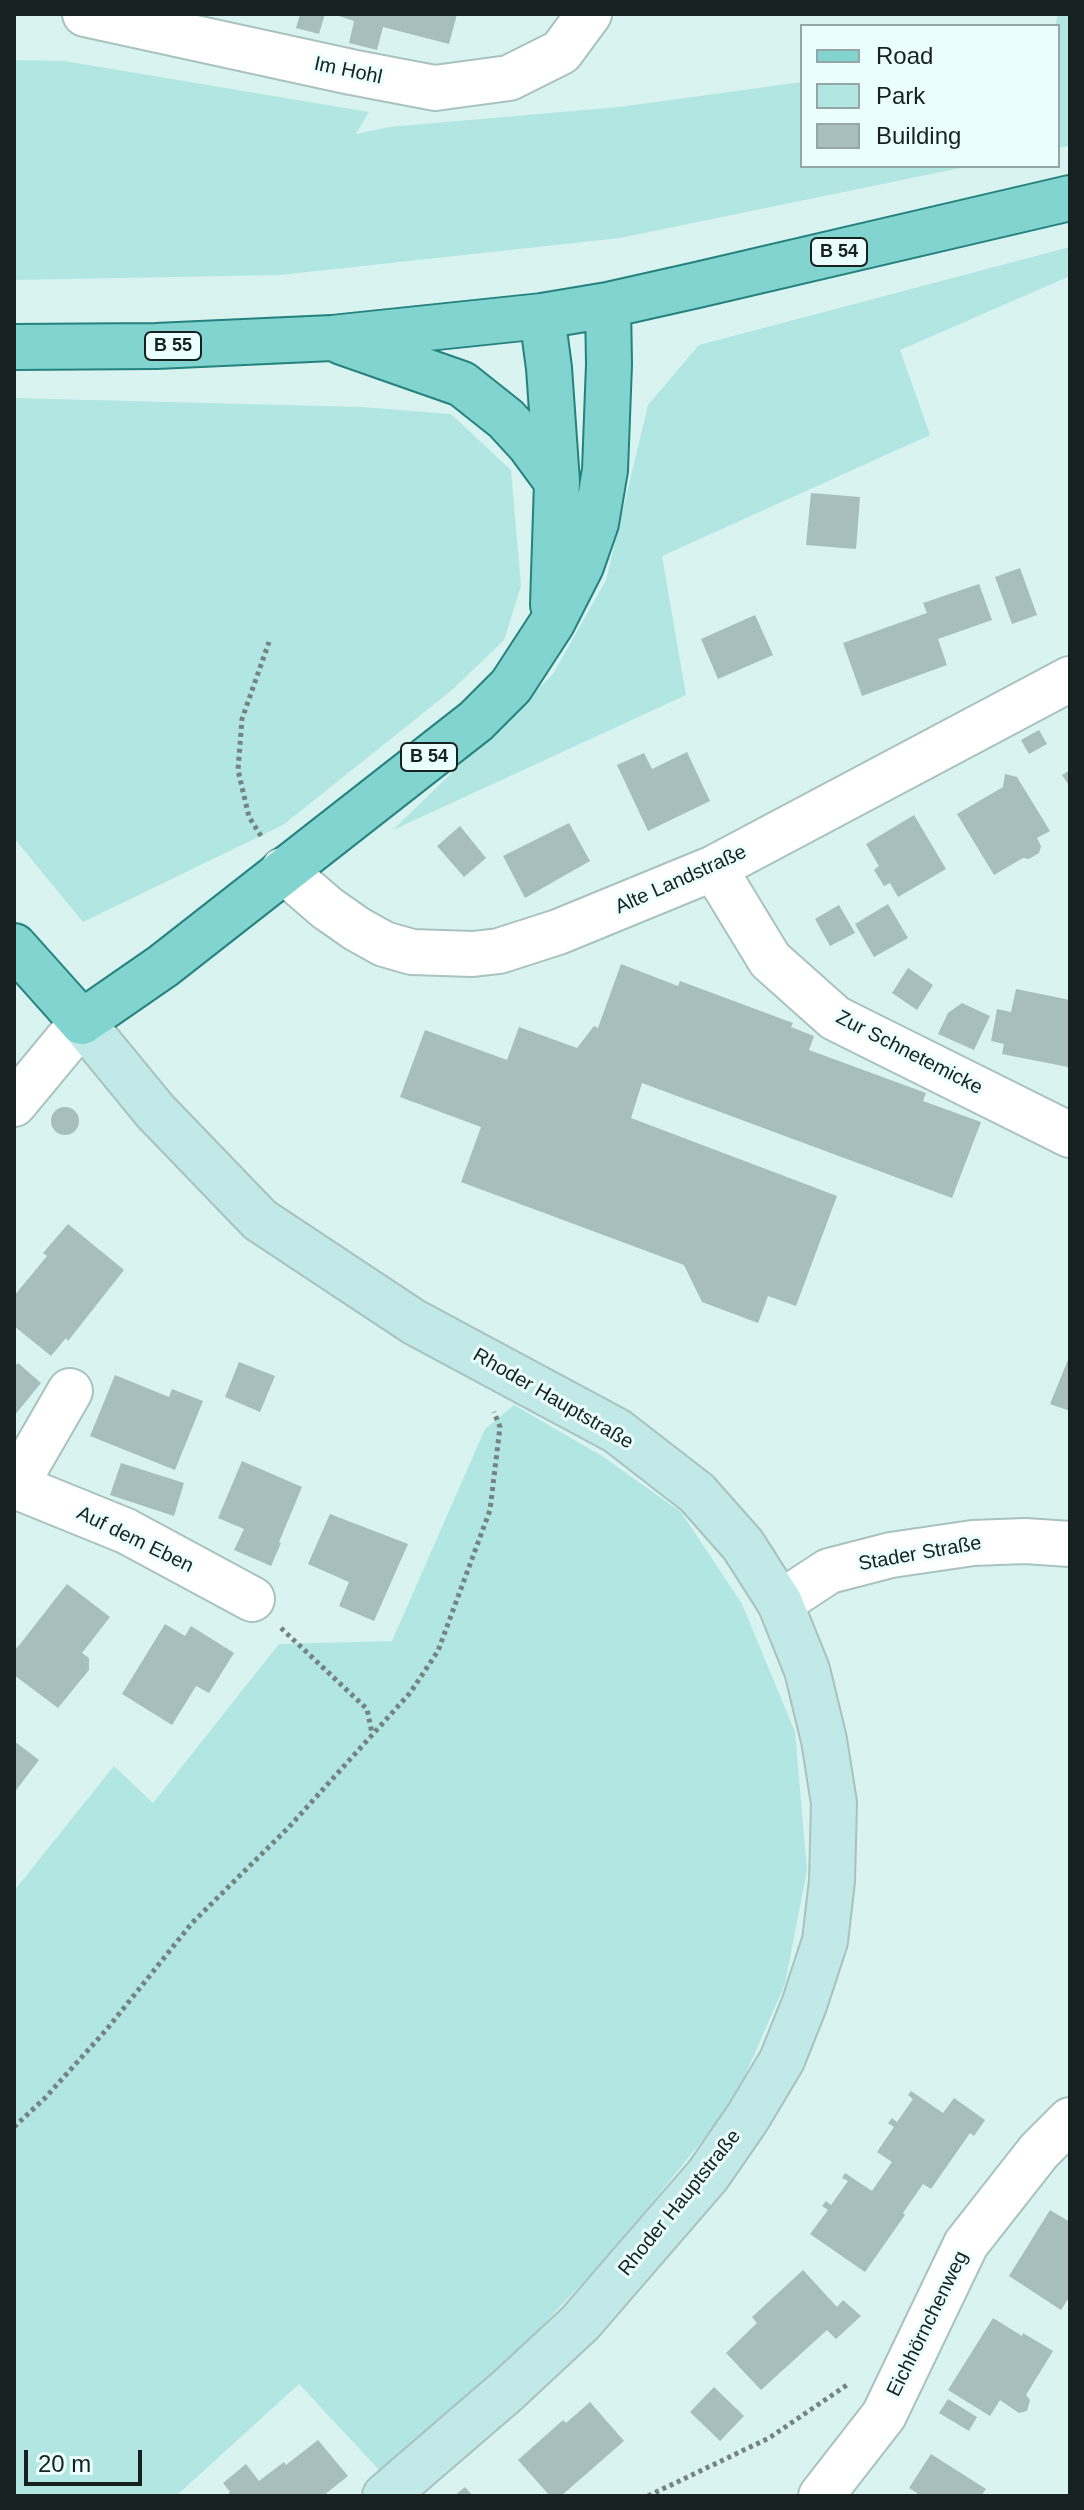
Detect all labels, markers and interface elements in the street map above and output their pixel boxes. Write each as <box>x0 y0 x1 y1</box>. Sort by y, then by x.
legend <box>800 24 1060 168</box>
text: Road <box>876 42 933 69</box>
street label: Im Hohl <box>312 52 384 90</box>
text: Park <box>876 82 925 109</box>
text: Building <box>876 122 961 149</box>
road number: B 54 <box>811 238 867 266</box>
road number: B 55 <box>145 332 201 360</box>
road number: B 54 <box>401 743 457 771</box>
street label: Alte Landstraße <box>612 840 750 920</box>
street label: Zur Schnetemicke <box>832 1006 986 1100</box>
street label: Rhoder Hauptstraße <box>469 1343 637 1455</box>
street label: Auf dem Eben <box>73 1501 197 1579</box>
street label: Stader Straße <box>857 1531 983 1577</box>
street label: Rhoder Hauptstraße <box>614 2125 746 2281</box>
street label: Eichhörnchenweg <box>882 2247 974 2401</box>
scale bar <box>28 2434 146 2484</box>
text: 20 m <box>38 2450 91 2477</box>

